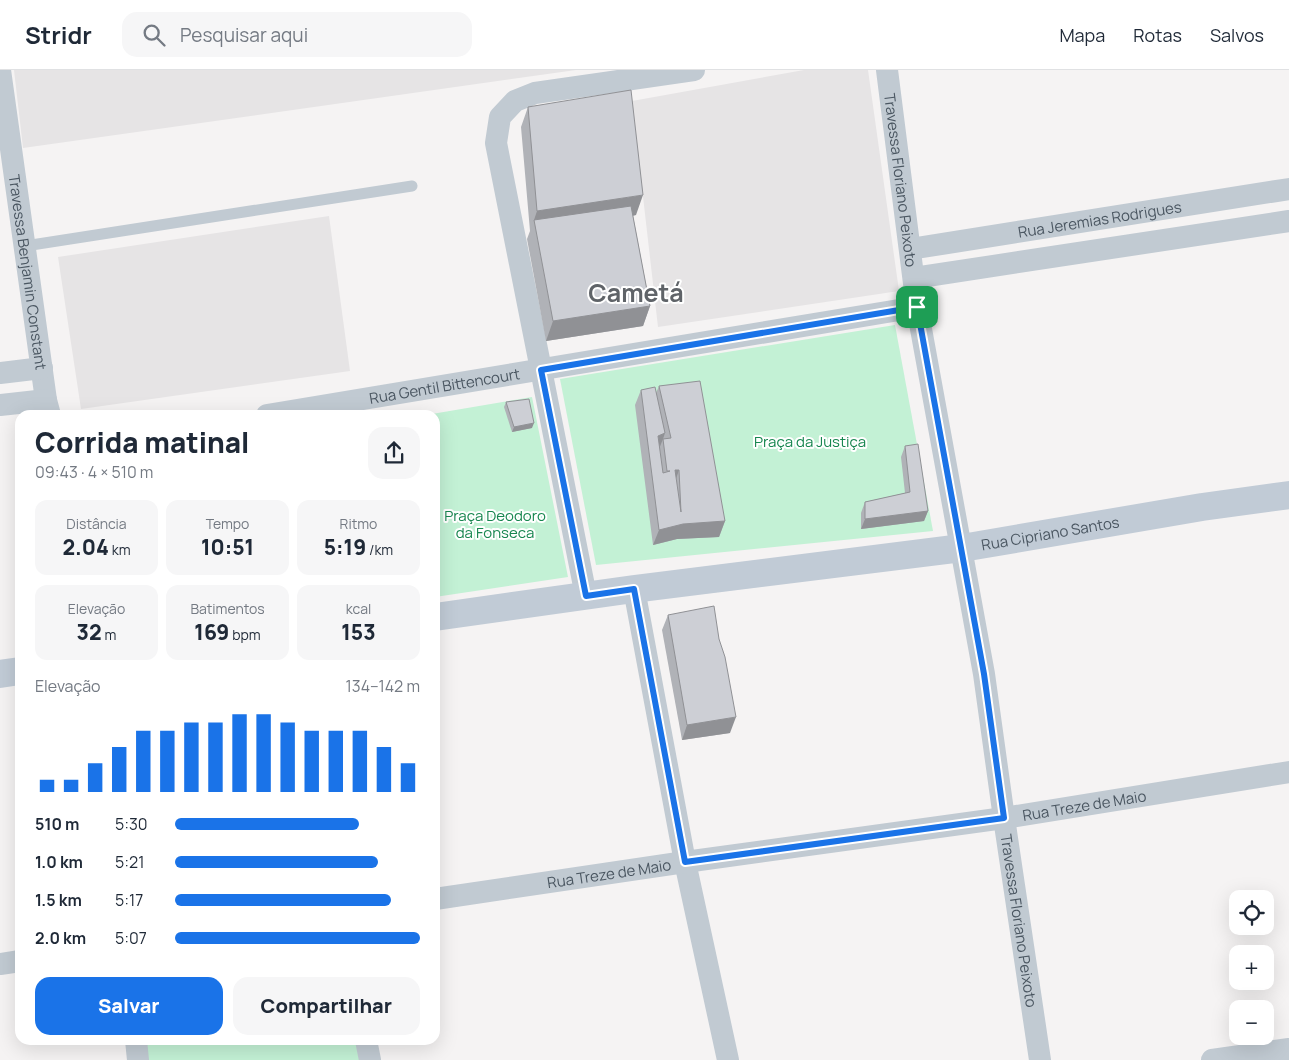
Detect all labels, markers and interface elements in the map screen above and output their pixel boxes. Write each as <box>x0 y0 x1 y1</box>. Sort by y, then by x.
search box <box>122 12 472 57</box>
text: Stridr <box>25 18 92 51</box>
icon: search <box>140 21 168 49</box>
text: Pesquisar aqui <box>180 22 308 48</box>
text: Mapa <box>1059 23 1105 47</box>
text: Rotas <box>1133 23 1182 47</box>
text: Salvos <box>1210 23 1264 47</box>
street label: Travessa Floriano Peixoto <box>880 92 922 268</box>
street label: Travessa Benjamin Constant <box>4 173 52 371</box>
street label: Rua Jeremias Rodrigues <box>1016 196 1183 242</box>
district label: Cametá <box>588 275 684 310</box>
pin <box>896 286 938 328</box>
icon: arrive <box>903 293 931 321</box>
street label: Rua Gentil Bittencourt <box>368 363 521 408</box>
text: Corrida matinal <box>35 423 249 461</box>
button: share <box>368 427 420 479</box>
park label: Praça da Justiça <box>754 431 866 452</box>
text: 09:43 · 4 × 510 m <box>35 461 153 483</box>
park label: Praça Deodoro da Fonseca <box>444 505 546 543</box>
street label: Rua Cipriano Santos <box>980 511 1121 555</box>
text: Distância <box>66 514 127 533</box>
text: Tempo <box>206 514 249 533</box>
text: Ritmo <box>340 514 377 533</box>
text: 2.04 <box>62 533 109 561</box>
text: 10:51 <box>201 533 254 561</box>
text: 5:19 <box>324 533 366 561</box>
text: km <box>109 540 131 559</box>
text: /km <box>366 540 393 559</box>
text: Elevação <box>68 599 125 618</box>
text: Batimentos <box>190 599 265 618</box>
text: kcal <box>346 599 371 618</box>
text: 32 <box>77 618 102 646</box>
text: 169 <box>194 618 229 646</box>
text: 153 <box>341 618 376 646</box>
text: m <box>102 625 116 644</box>
text: bpm <box>229 625 261 644</box>
text: Elevação <box>35 675 101 697</box>
text: 134–142 m <box>346 675 420 697</box>
street label: Rua Treze de Maio <box>1021 785 1148 825</box>
text: 510 m <box>35 813 80 835</box>
text: 5:30 <box>115 813 148 835</box>
street label: Travessa Floriano Peixoto <box>996 832 1043 1009</box>
text: 1.0 km <box>35 851 83 873</box>
text: 5:21 <box>115 851 144 873</box>
street label: Rua Treze de Maio <box>546 854 673 893</box>
text: 1.5 km <box>35 889 82 911</box>
text: 5:17 <box>115 889 143 911</box>
map controls <box>1229 890 1274 1045</box>
button: locate <box>1229 890 1274 935</box>
text: 2.0 km <box>35 927 86 949</box>
text: 5:07 <box>115 927 147 949</box>
button: + <box>1229 945 1274 990</box>
button: Salvar <box>35 977 223 1035</box>
button: Compartilhar <box>233 977 420 1035</box>
button: − <box>1229 1000 1274 1045</box>

